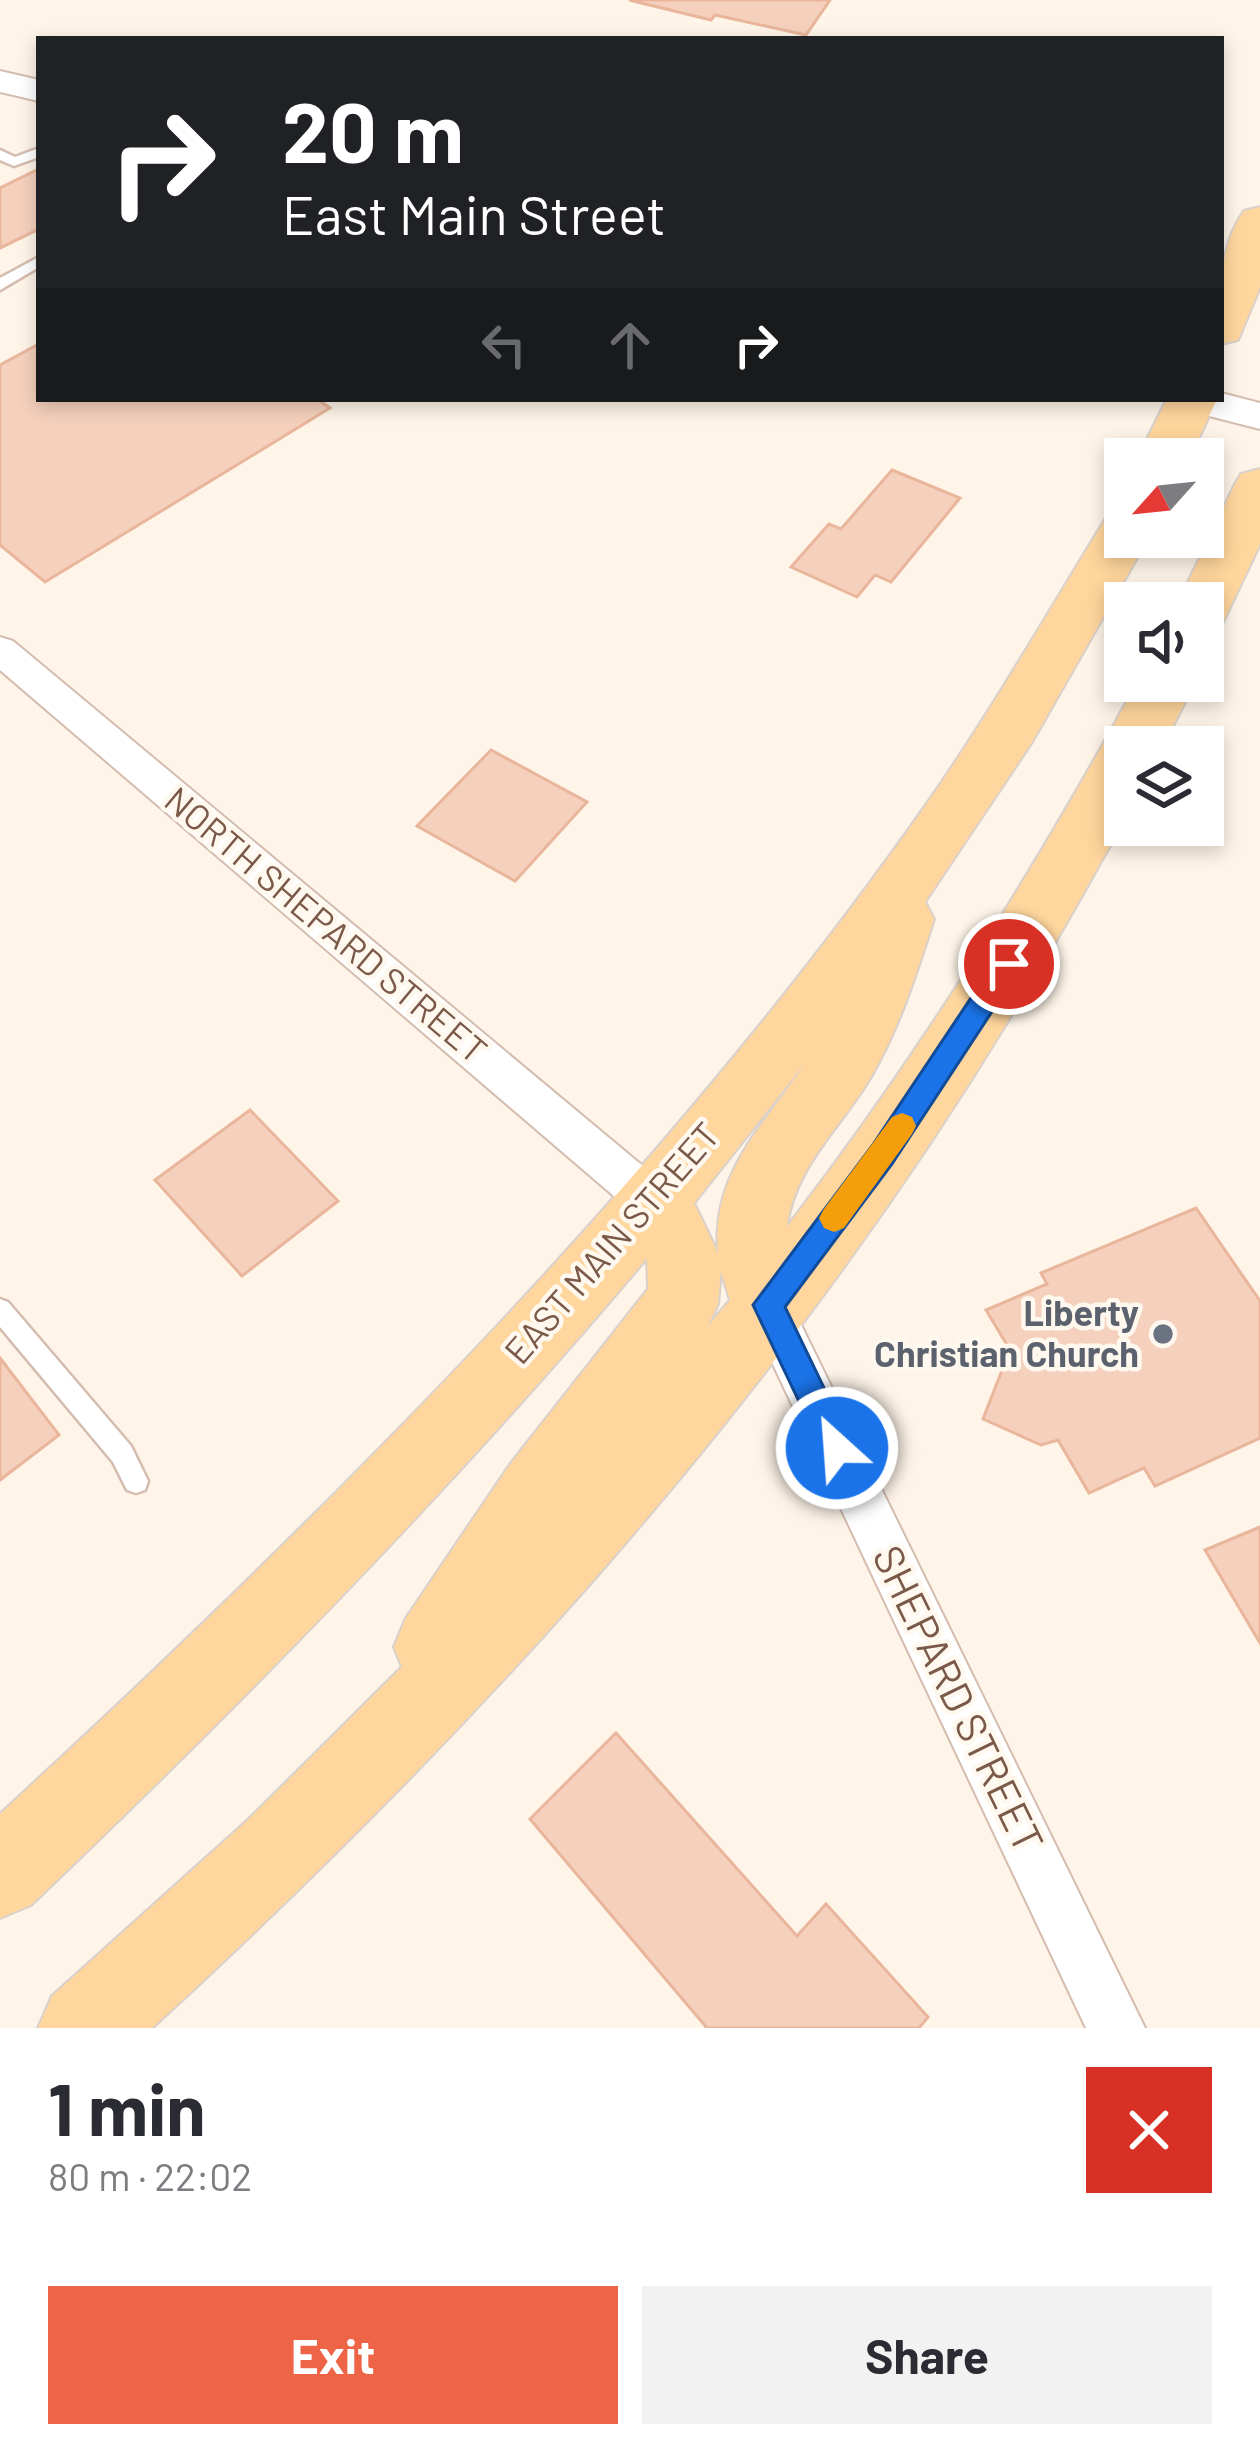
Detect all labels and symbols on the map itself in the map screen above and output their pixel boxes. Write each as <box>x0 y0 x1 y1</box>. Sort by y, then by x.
north arrow <box>1104 438 1224 558</box>
street label: NORTH SHEPARD STREET <box>157 777 497 1071</box>
pin <box>958 913 1060 1015</box>
street label: EAST MAIN STREET <box>494 1113 727 1371</box>
place label: Liberty Christian Church <box>874 1290 1139 1374</box>
marker: Liberty Christian Church <box>1150 1321 1176 1347</box>
position arrow <box>774 1385 900 1511</box>
street label: SHEPARD STREET <box>864 1537 1056 1860</box>

